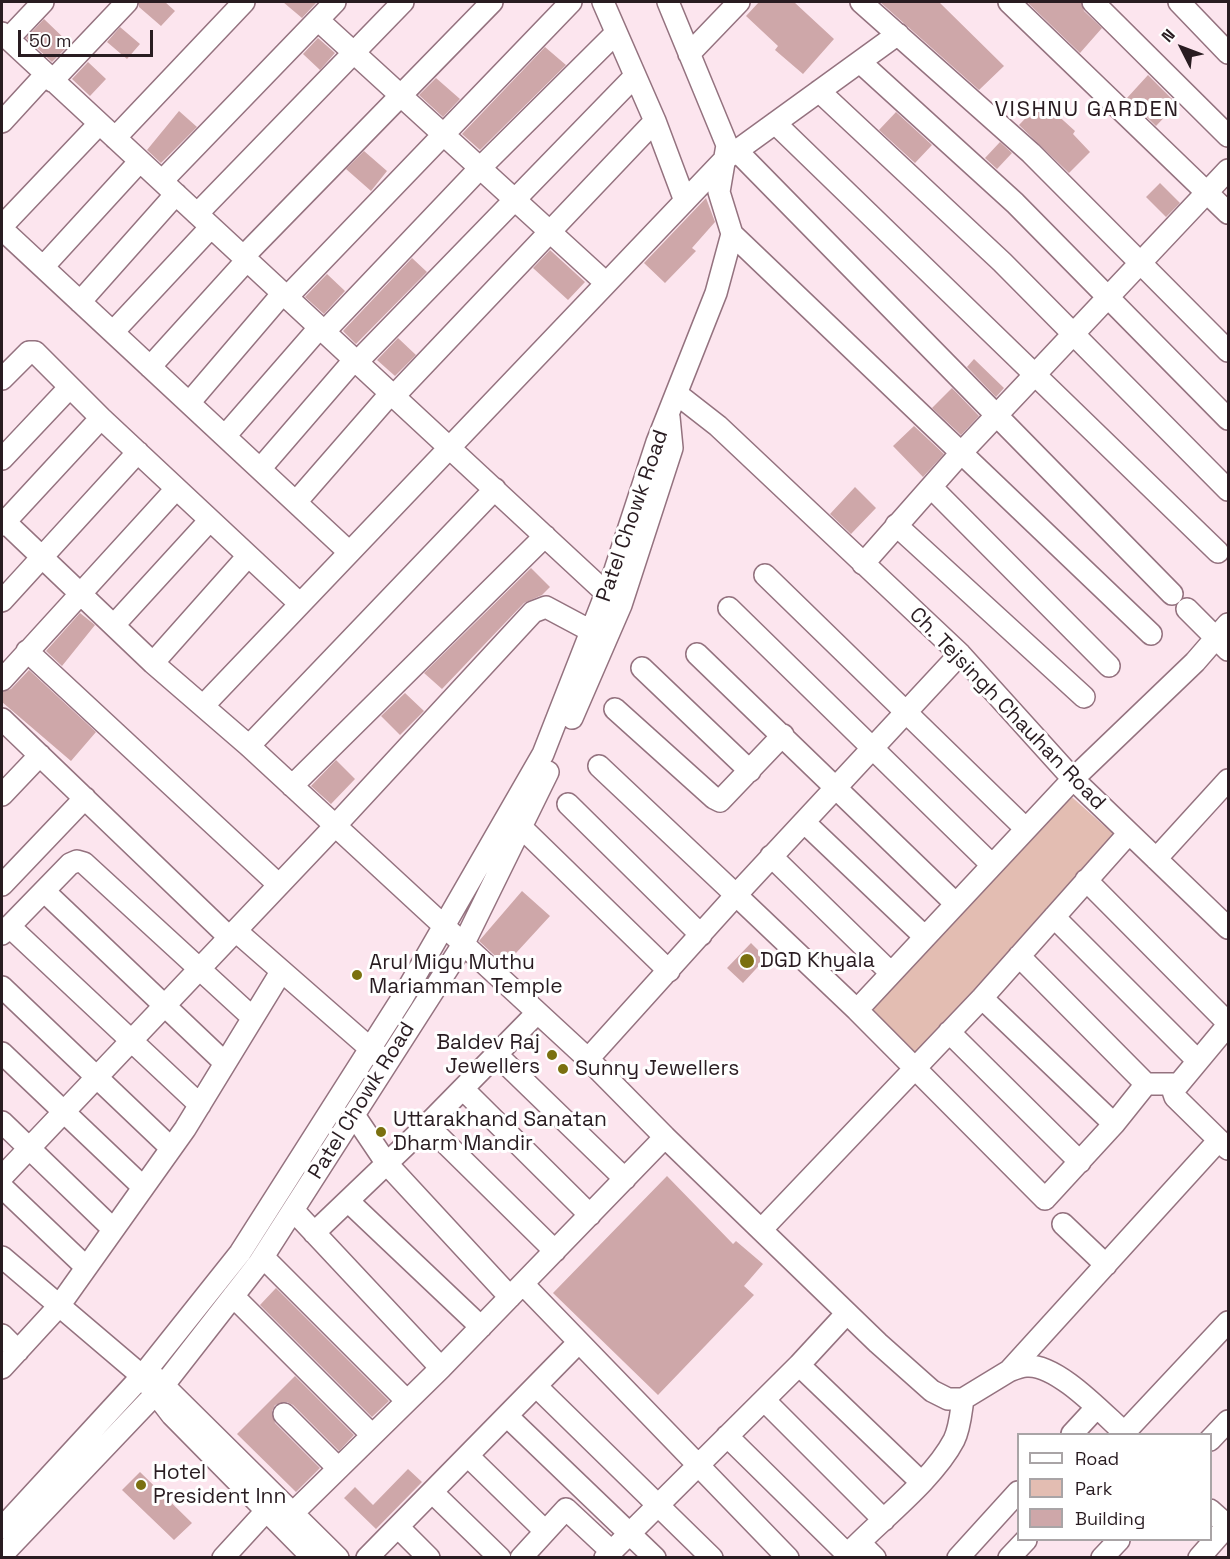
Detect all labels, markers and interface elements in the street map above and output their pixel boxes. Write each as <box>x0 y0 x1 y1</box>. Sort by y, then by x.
scale bar <box>21 18 156 56</box>
north arrow <box>1152 18 1212 78</box>
text: N <box>1157 25 1180 47</box>
text: 50 m <box>29 29 71 52</box>
district label: VISHNU GARDEN <box>994 97 1180 123</box>
street label: Patel Chowk Road <box>592 427 674 605</box>
street label: Ch. Tejsingh Chauhan Road <box>904 603 1110 815</box>
place label: DGD Khyala <box>760 948 875 974</box>
place label: Arul Migu Muthu Mariamman Temple <box>369 950 563 1000</box>
marker: DGD Khyala <box>738 952 756 970</box>
marker: Arul Migu Muthu Mariamman Temple <box>350 968 364 982</box>
street label: Patel Chowk Road <box>304 1018 420 1184</box>
place label: Baldev Raj Jewellers <box>436 1030 540 1080</box>
marker: Baldev Raj Jewellers <box>545 1048 559 1062</box>
place label: Sunny Jewellers <box>575 1056 739 1082</box>
marker: Sunny Jewellers <box>556 1062 570 1076</box>
place label: Uttarakhand Sanatan Dharm Mandir <box>393 1107 607 1157</box>
marker: Uttarakhand Sanatan Dharm Mandir <box>374 1125 388 1139</box>
legend <box>1017 1433 1212 1541</box>
text: Road <box>1075 1447 1119 1470</box>
place label: Hotel President Inn <box>153 1460 286 1510</box>
text: Park <box>1075 1477 1112 1500</box>
marker: Hotel President Inn <box>134 1478 148 1492</box>
text: Building <box>1075 1507 1145 1530</box>

